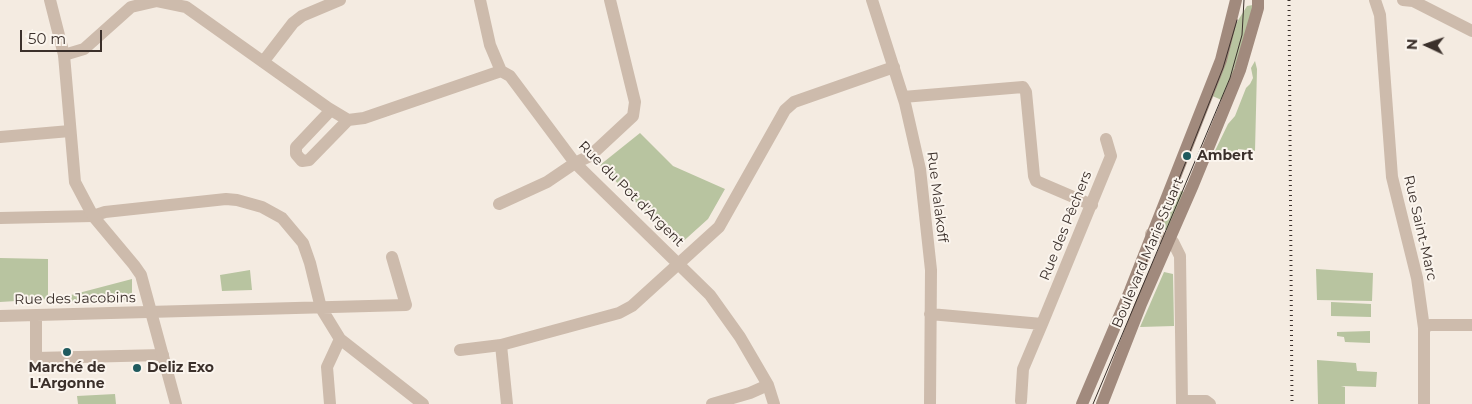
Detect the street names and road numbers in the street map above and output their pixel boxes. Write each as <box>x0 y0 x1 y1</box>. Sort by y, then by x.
street label: Rue du Pot d'Argent <box>575 138 687 250</box>
street label: Rue Malakoff <box>923 150 951 244</box>
street label: Rue des Pêchers <box>1036 169 1096 283</box>
street label: Rue Saint-Marc <box>1400 174 1440 282</box>
street label: Boulevard Marie Stuart <box>1109 175 1187 331</box>
street label: Rue des Jacobins <box>14 290 136 308</box>

